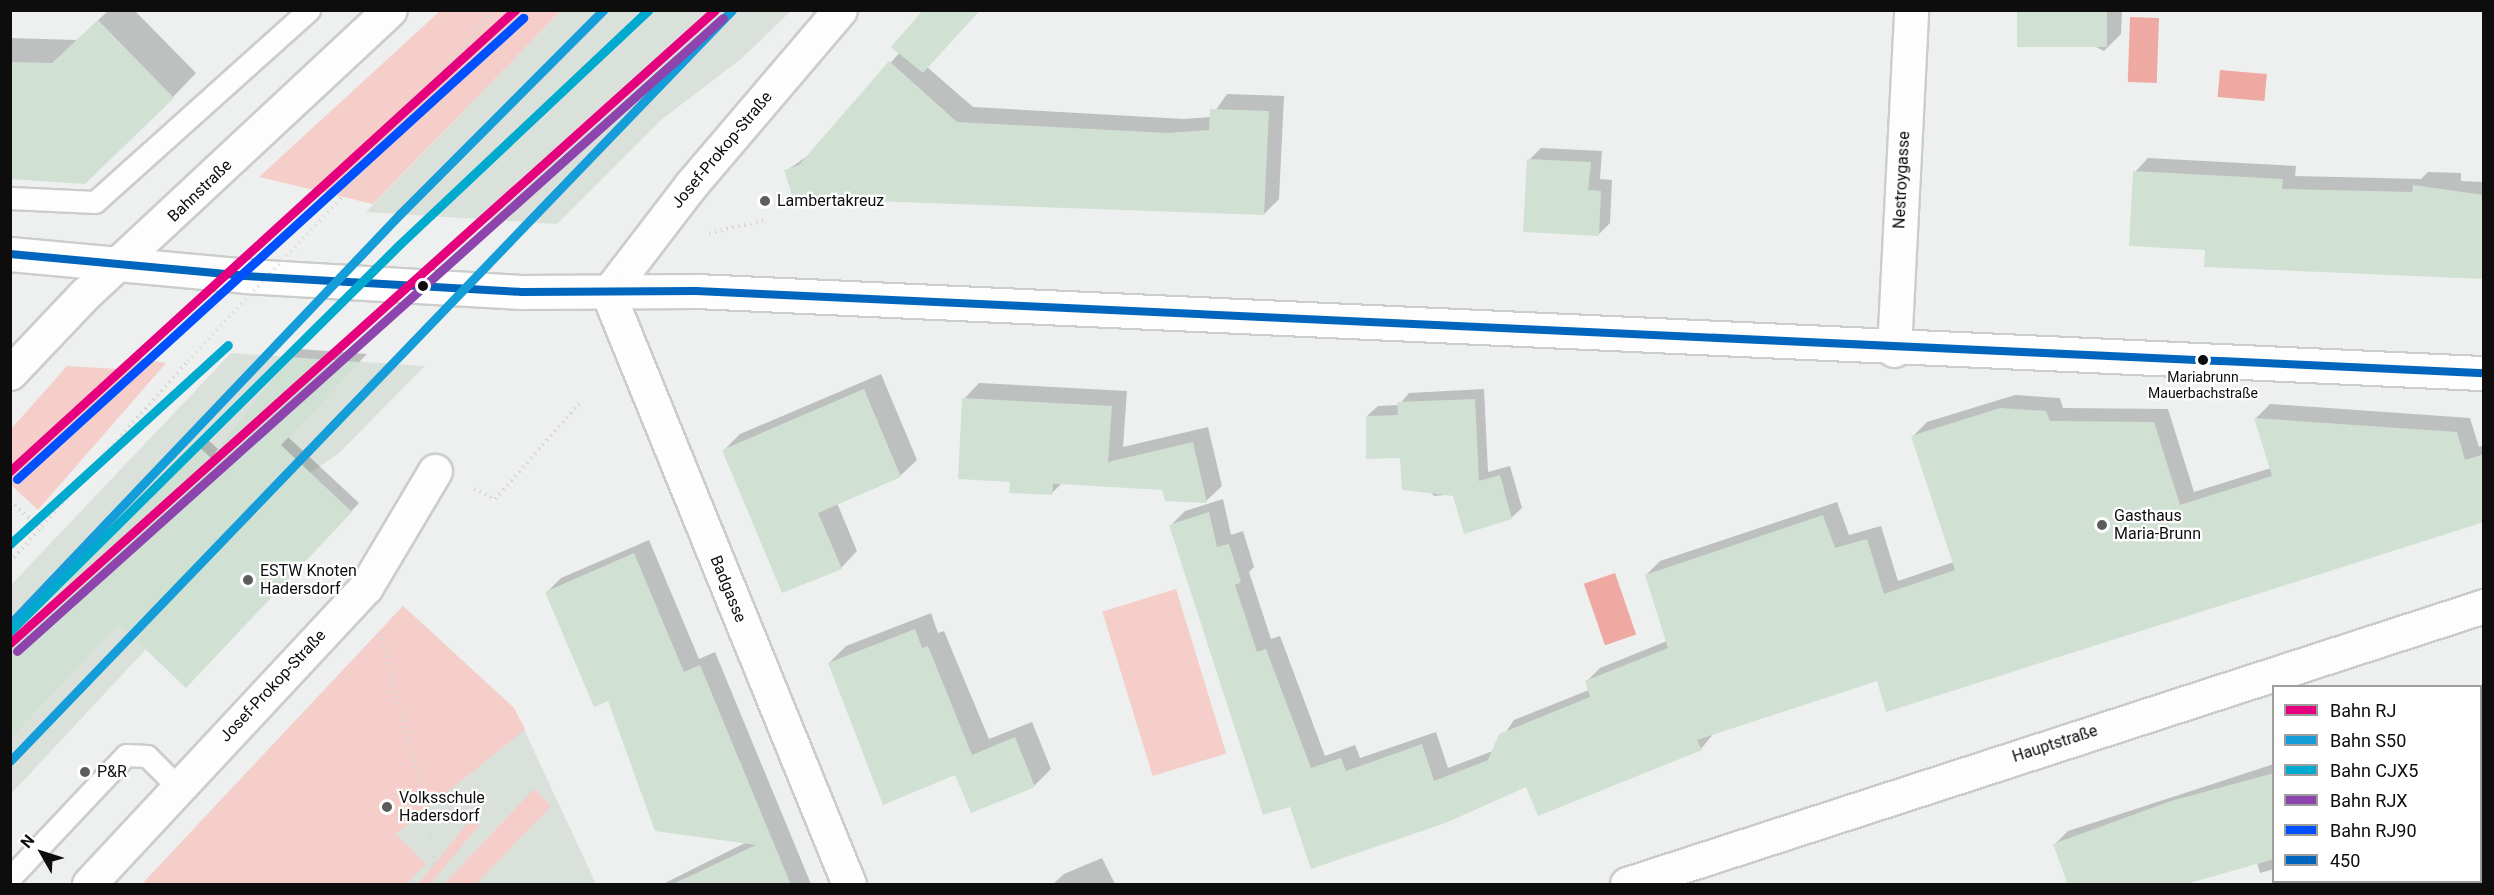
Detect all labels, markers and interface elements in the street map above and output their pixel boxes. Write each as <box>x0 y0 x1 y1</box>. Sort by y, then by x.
street label: Josef-Prokop-Straße <box>668 88 776 212</box>
street label: Nestroygasse <box>1890 131 1914 229</box>
street label: Bahnstraße <box>164 156 236 226</box>
place label: Lambertakreuz <box>777 191 884 211</box>
marker: Lambertakreuz <box>758 194 772 208</box>
unlabelled marker <box>417 280 429 292</box>
marker: Mariabrunn Mauerbachstraße <box>2197 354 2209 366</box>
place label: Mariabrunn Mauerbachstraße <box>2148 369 2258 402</box>
place label: Gasthaus Maria-Brunn <box>2114 506 2201 544</box>
marker: Gasthaus Maria-Brunn <box>2095 518 2109 532</box>
street label: Badgasse <box>706 553 750 625</box>
place label: ESTW Knoten Hadersdorf <box>260 561 357 599</box>
marker: ESTW Knoten Hadersdorf <box>241 573 255 587</box>
street label: Josef-Prokop-Straße <box>216 626 330 746</box>
legend <box>2272 685 2482 883</box>
text: Bahn RJ <box>2330 700 2396 721</box>
street label: Hauptstraße <box>2010 721 2100 767</box>
text: Bahn S50 <box>2330 730 2406 751</box>
text: Bahn CJX5 <box>2330 760 2418 781</box>
place label: P&R <box>97 762 127 782</box>
marker: P&R <box>78 765 92 779</box>
place label: Volksschule Hadersdorf <box>399 788 485 826</box>
text: Bahn RJX <box>2330 790 2408 811</box>
marker: Volksschule Hadersdorf <box>380 800 394 814</box>
text: Bahn RJ90 <box>2330 820 2417 841</box>
north arrow <box>12 823 72 883</box>
text: N <box>17 831 39 852</box>
text: 450 <box>2330 850 2360 871</box>

